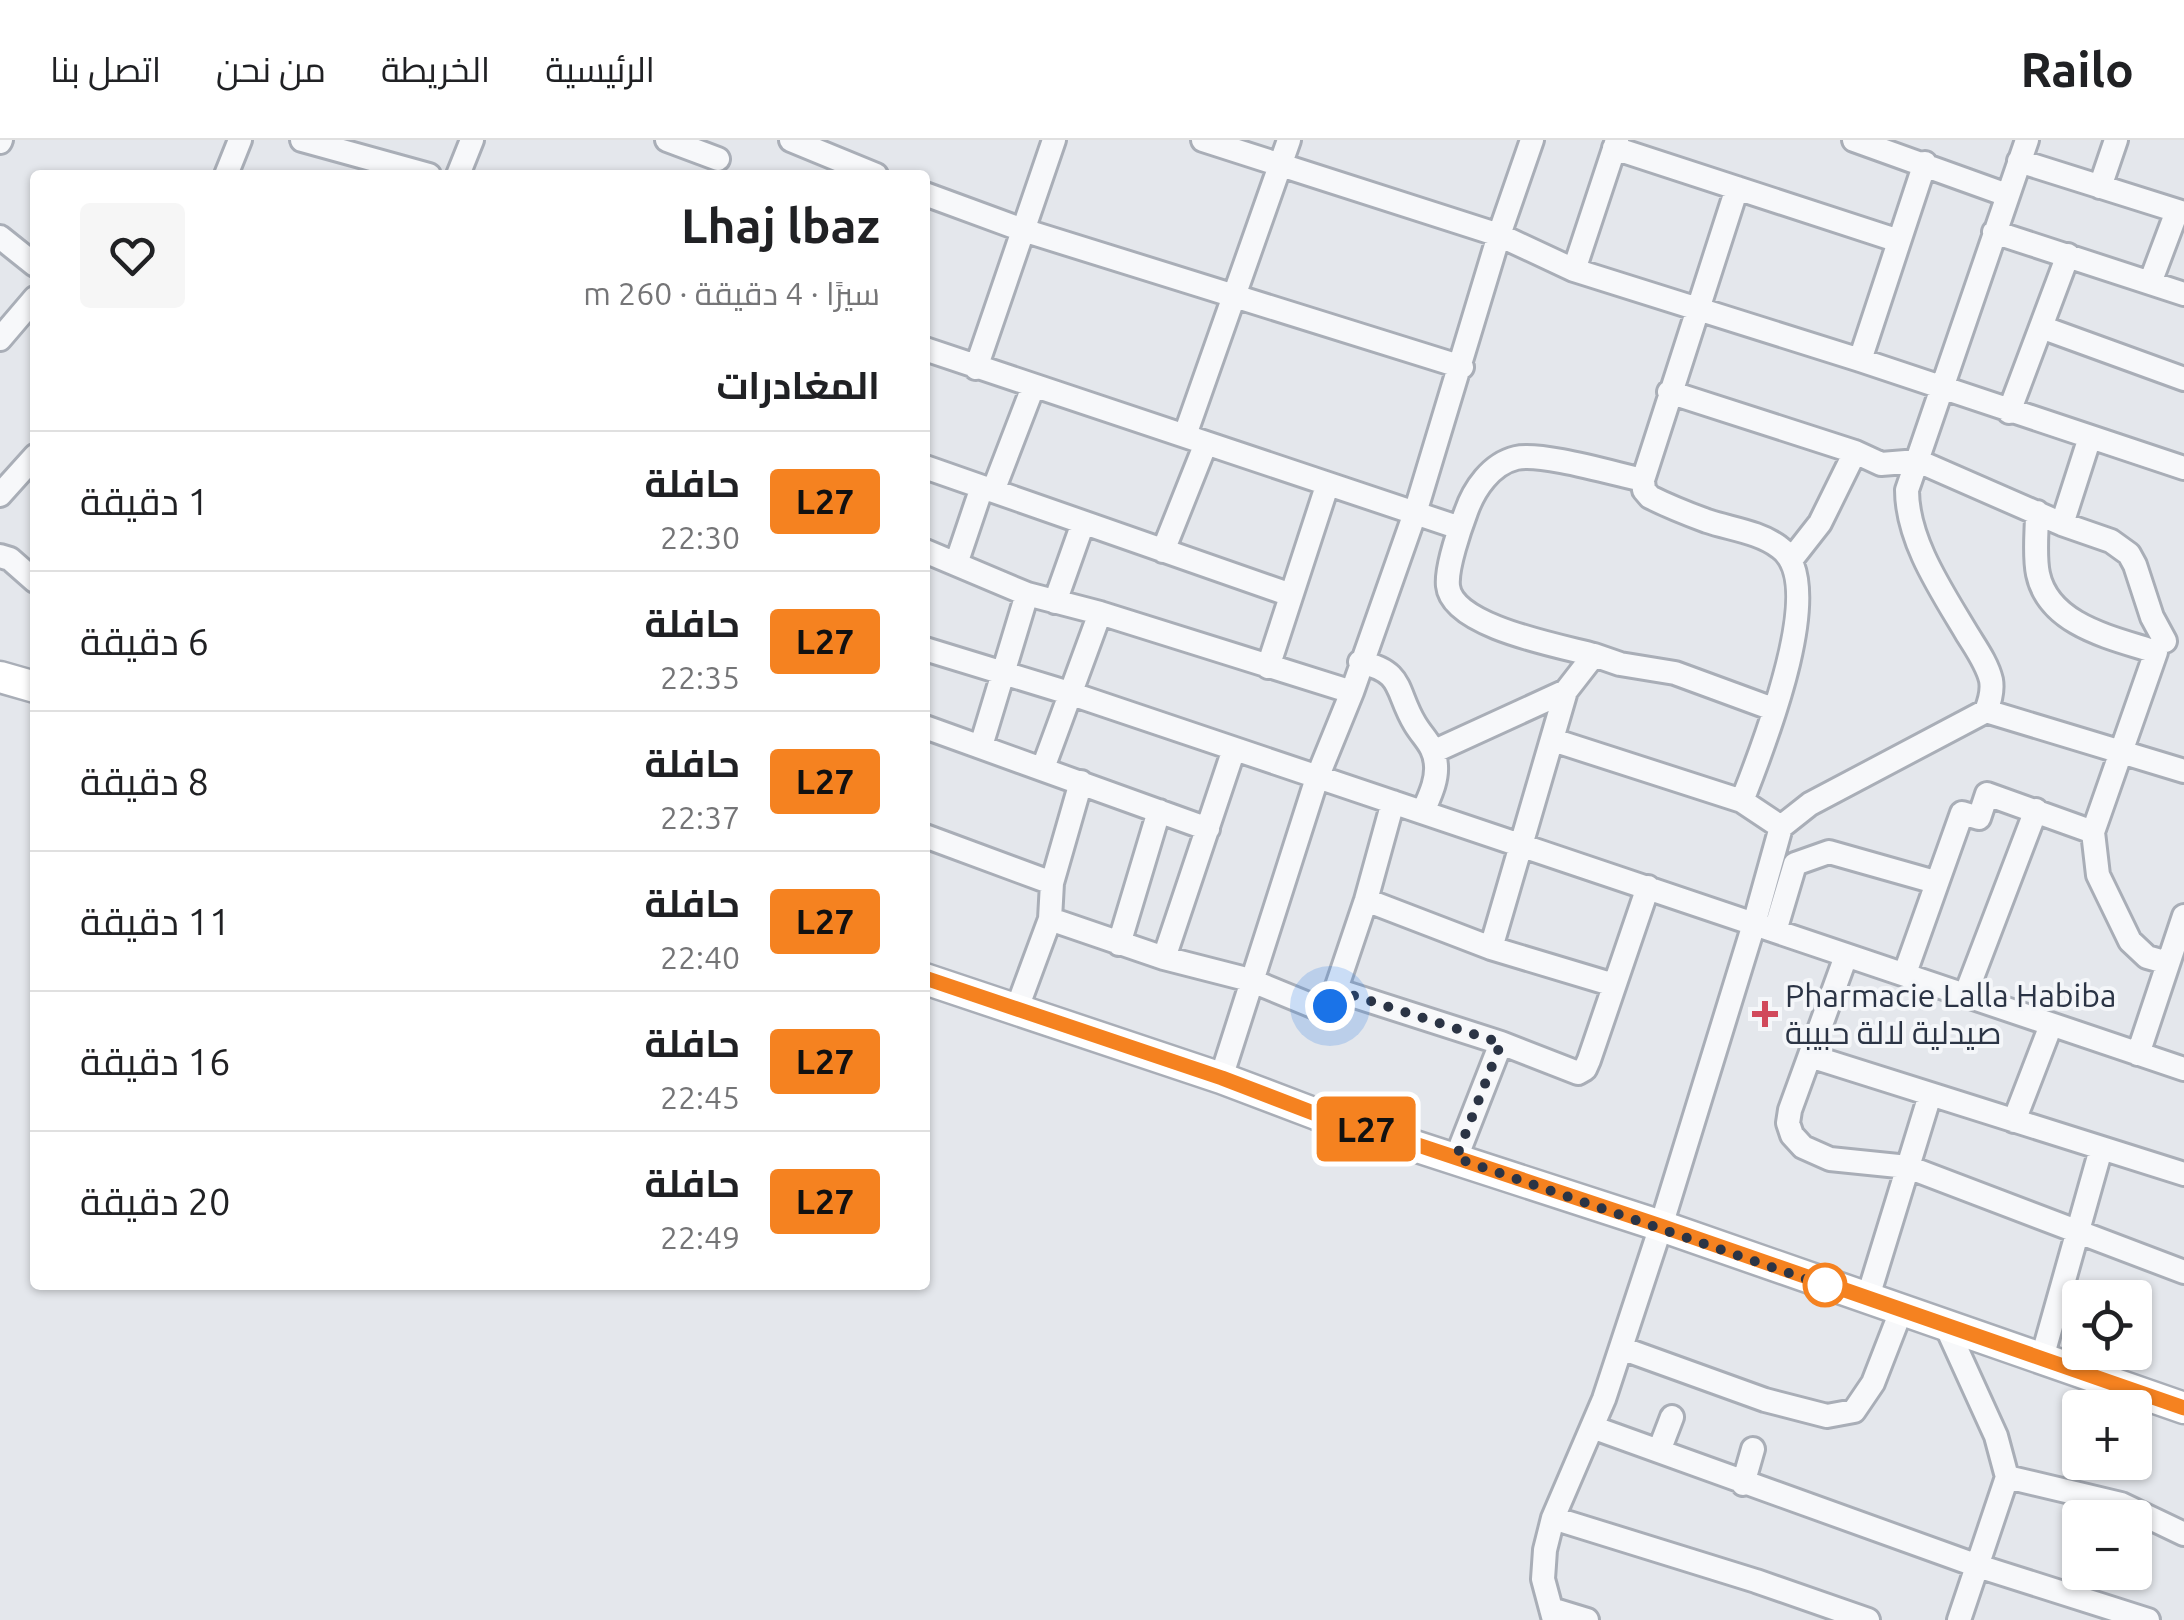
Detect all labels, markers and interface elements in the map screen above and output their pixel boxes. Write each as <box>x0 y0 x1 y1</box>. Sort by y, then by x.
text: Railo <box>2021 42 2134 96</box>
text: اتصل بنا <box>50 49 161 89</box>
text: من نحن <box>216 49 326 89</box>
text: الخريطة <box>381 49 490 89</box>
text: الرئيسية <box>545 49 655 89</box>
text: Lhaj lbaz <box>681 198 880 252</box>
button: heart <box>80 203 185 308</box>
text: سيرًا · 4 دقيقة · 260 m <box>583 275 880 311</box>
text: المغادرات <box>717 364 880 406</box>
text: حافلة <box>644 462 740 504</box>
text: 1 دقيقة <box>80 480 209 522</box>
text: L27 <box>796 481 854 521</box>
text: 22:30 <box>660 519 740 555</box>
text: حافلة <box>644 602 740 644</box>
text: 6 دقيقة <box>80 620 209 662</box>
text: L27 <box>796 621 854 661</box>
text: 22:35 <box>660 659 740 695</box>
text: حافلة <box>644 742 740 784</box>
text: 8 دقيقة <box>80 760 209 802</box>
text: L27 <box>796 761 854 801</box>
text: 22:37 <box>660 799 740 835</box>
text: حافلة <box>644 882 740 924</box>
text: 11 دقيقة <box>80 900 230 942</box>
text: L27 <box>796 901 854 941</box>
text: 22:40 <box>660 939 740 975</box>
place label: Pharmacie Lalla Habiba صيدلية لالة حبيبة <box>1785 977 2117 1050</box>
your location <box>1305 981 1355 1031</box>
marker: Pharmacie Lalla Habiba صيدلية لالة حبيبة <box>1754 1003 1776 1025</box>
text: حافلة <box>644 1022 740 1064</box>
text: 16 دقيقة <box>80 1040 230 1082</box>
text: L27 <box>796 1041 854 1081</box>
text: 22:45 <box>660 1079 740 1115</box>
line badge: L27 <box>1308 1096 1424 1162</box>
text: L27 <box>1337 1109 1395 1149</box>
text: حافلة <box>644 1162 740 1204</box>
text: 20 دقيقة <box>80 1180 230 1222</box>
text: L27 <box>796 1181 854 1221</box>
text: 22:49 <box>660 1219 740 1255</box>
unlabelled marker <box>1804 1264 1846 1306</box>
map controls <box>2062 1280 2152 1590</box>
button: locate <box>2062 1280 2152 1370</box>
button: + <box>2062 1390 2152 1480</box>
button: − <box>2062 1500 2152 1590</box>

